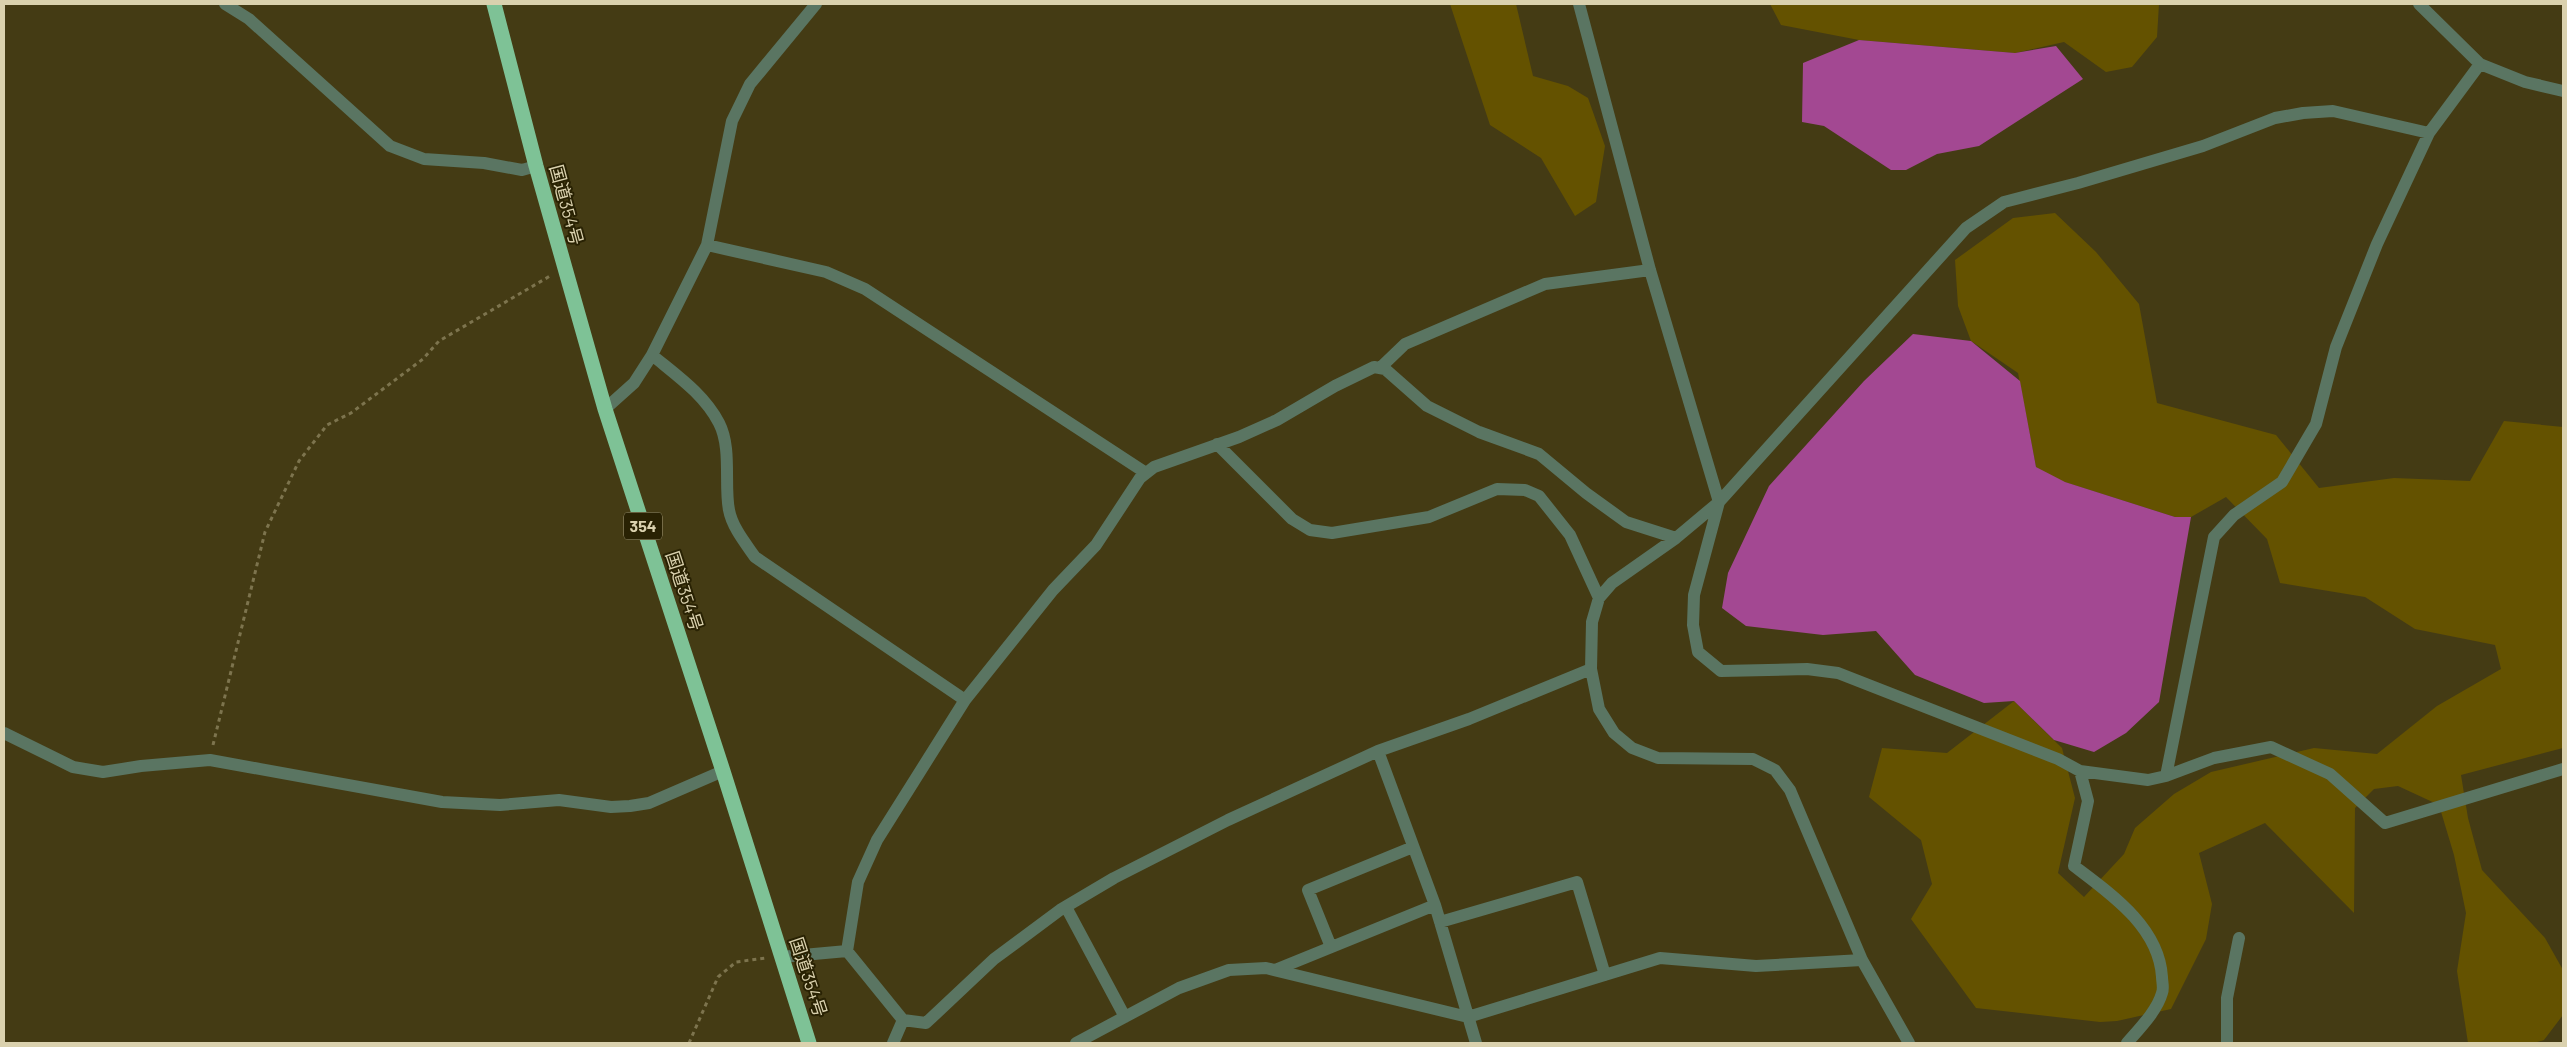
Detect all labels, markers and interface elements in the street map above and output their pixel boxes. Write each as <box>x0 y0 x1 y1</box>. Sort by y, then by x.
street label: 国道354号 <box>546 162 588 247</box>
road number: 354 <box>624 512 662 540</box>
street label: 国道354号 <box>662 548 708 633</box>
street label: 国道354号 <box>786 934 832 1019</box>

